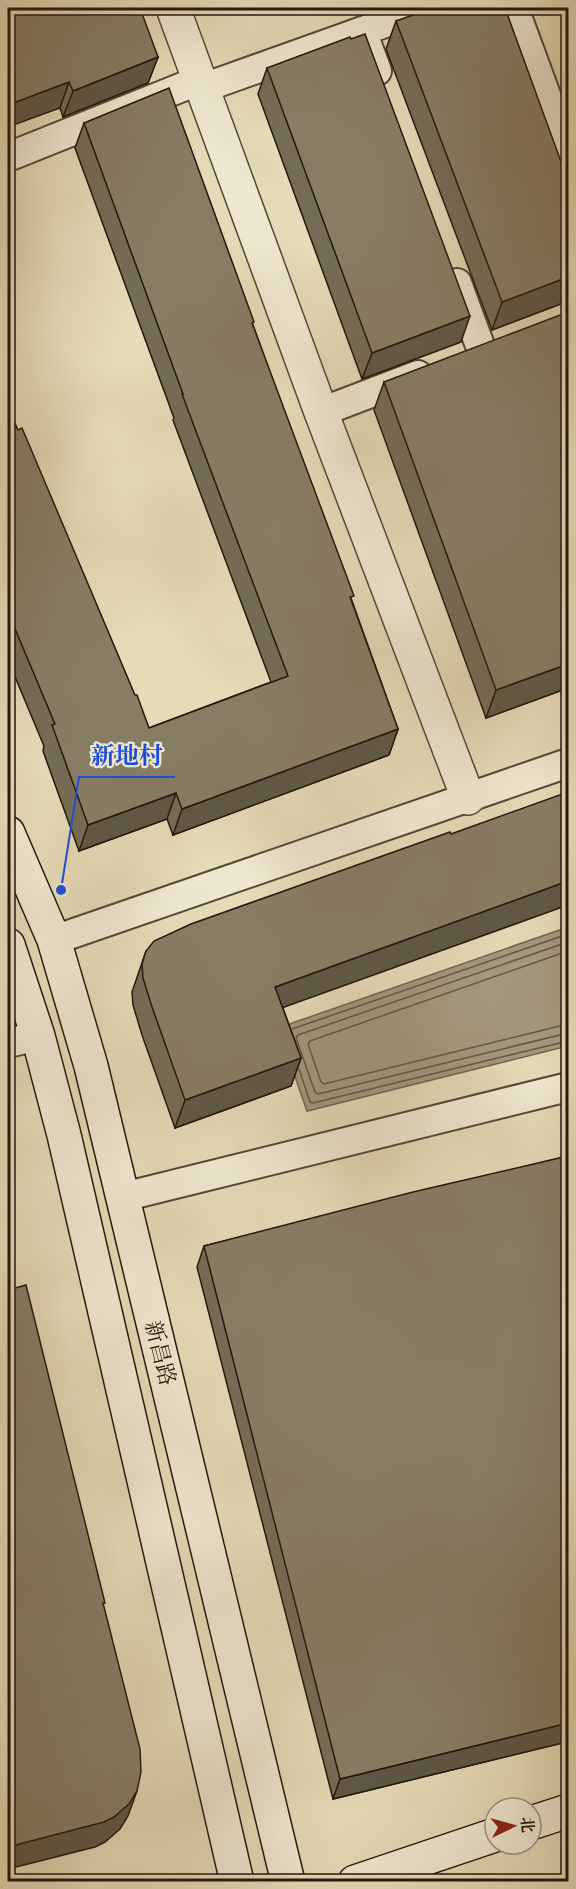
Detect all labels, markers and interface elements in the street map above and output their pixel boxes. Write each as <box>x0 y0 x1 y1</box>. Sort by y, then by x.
callout: 新地村 <box>79 735 175 777</box>
text: 新地村 <box>91 740 163 771</box>
street label: 新昌路 <box>138 1318 183 1389</box>
north arrow <box>483 1796 543 1856</box>
text: 北 <box>516 1816 539 1834</box>

